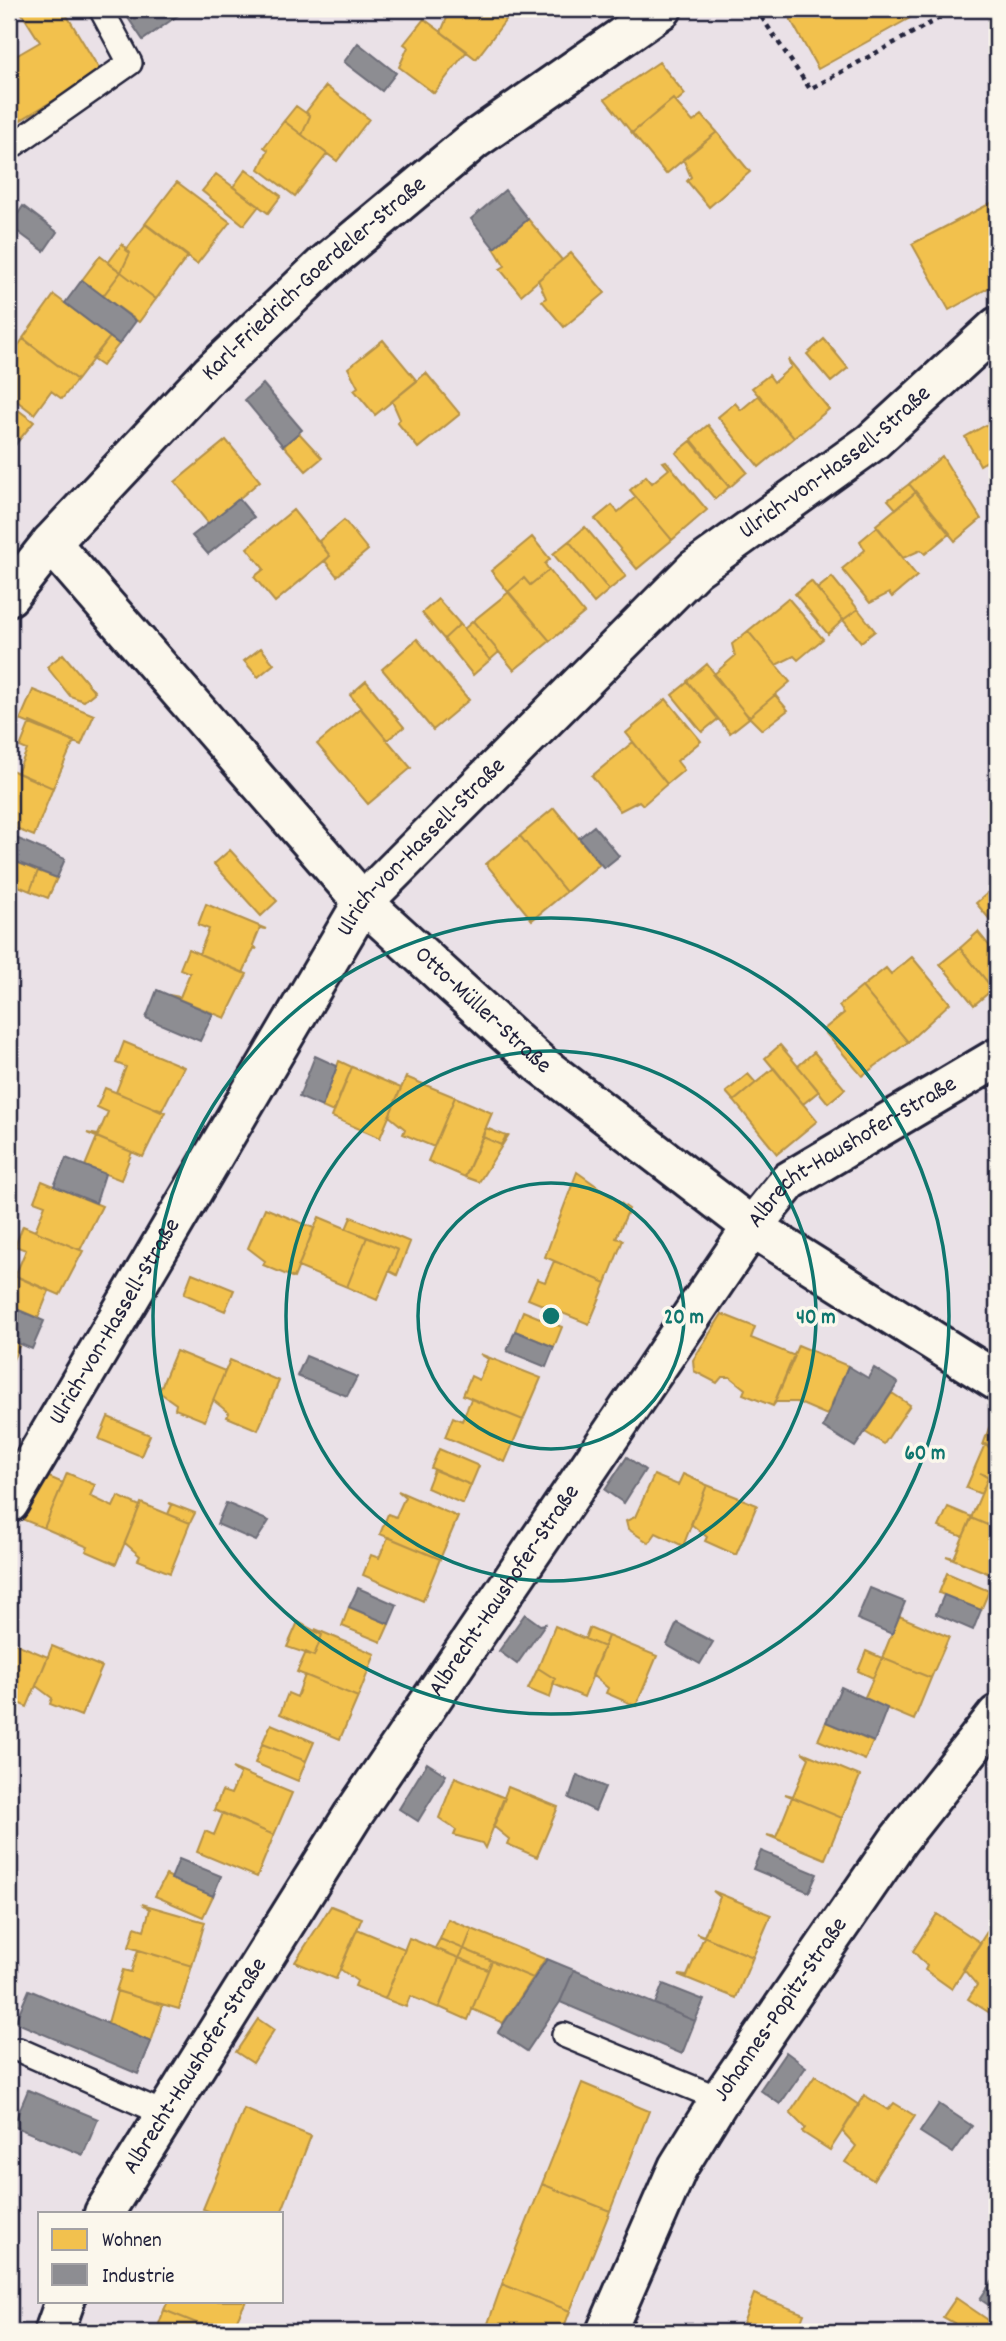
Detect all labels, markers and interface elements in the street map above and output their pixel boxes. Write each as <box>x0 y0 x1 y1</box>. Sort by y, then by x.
street label: Karl-Friedrich-Goerdeler-Straße <box>195 169 435 390</box>
street label: Ulrich-von-Hassell-Straße <box>733 378 939 549</box>
street label: Ulrich-von-Hassell-Straße <box>329 750 514 943</box>
street label: Otto-Müller-Straße <box>406 939 558 1083</box>
street label: Albrecht-Haushofer-Straße <box>740 1068 964 1236</box>
street label: Ulrich-von-Hassell-Straße <box>41 1212 190 1432</box>
centre of rings <box>539 1304 563 1328</box>
text: 20 m <box>664 1304 704 1334</box>
text: 40 m <box>796 1304 836 1334</box>
text: 60 m <box>905 1440 945 1470</box>
street label: Albrecht-Haushofer-Straße <box>421 1478 589 1704</box>
street label: Johannes-Popitz-Straße <box>706 1911 857 2109</box>
street label: Albrecht-Haushofer-Straße <box>115 1951 276 2181</box>
legend <box>38 2212 284 2302</box>
text: Wohnen <box>102 2227 162 2257</box>
text: Industrie <box>102 2263 175 2293</box>

